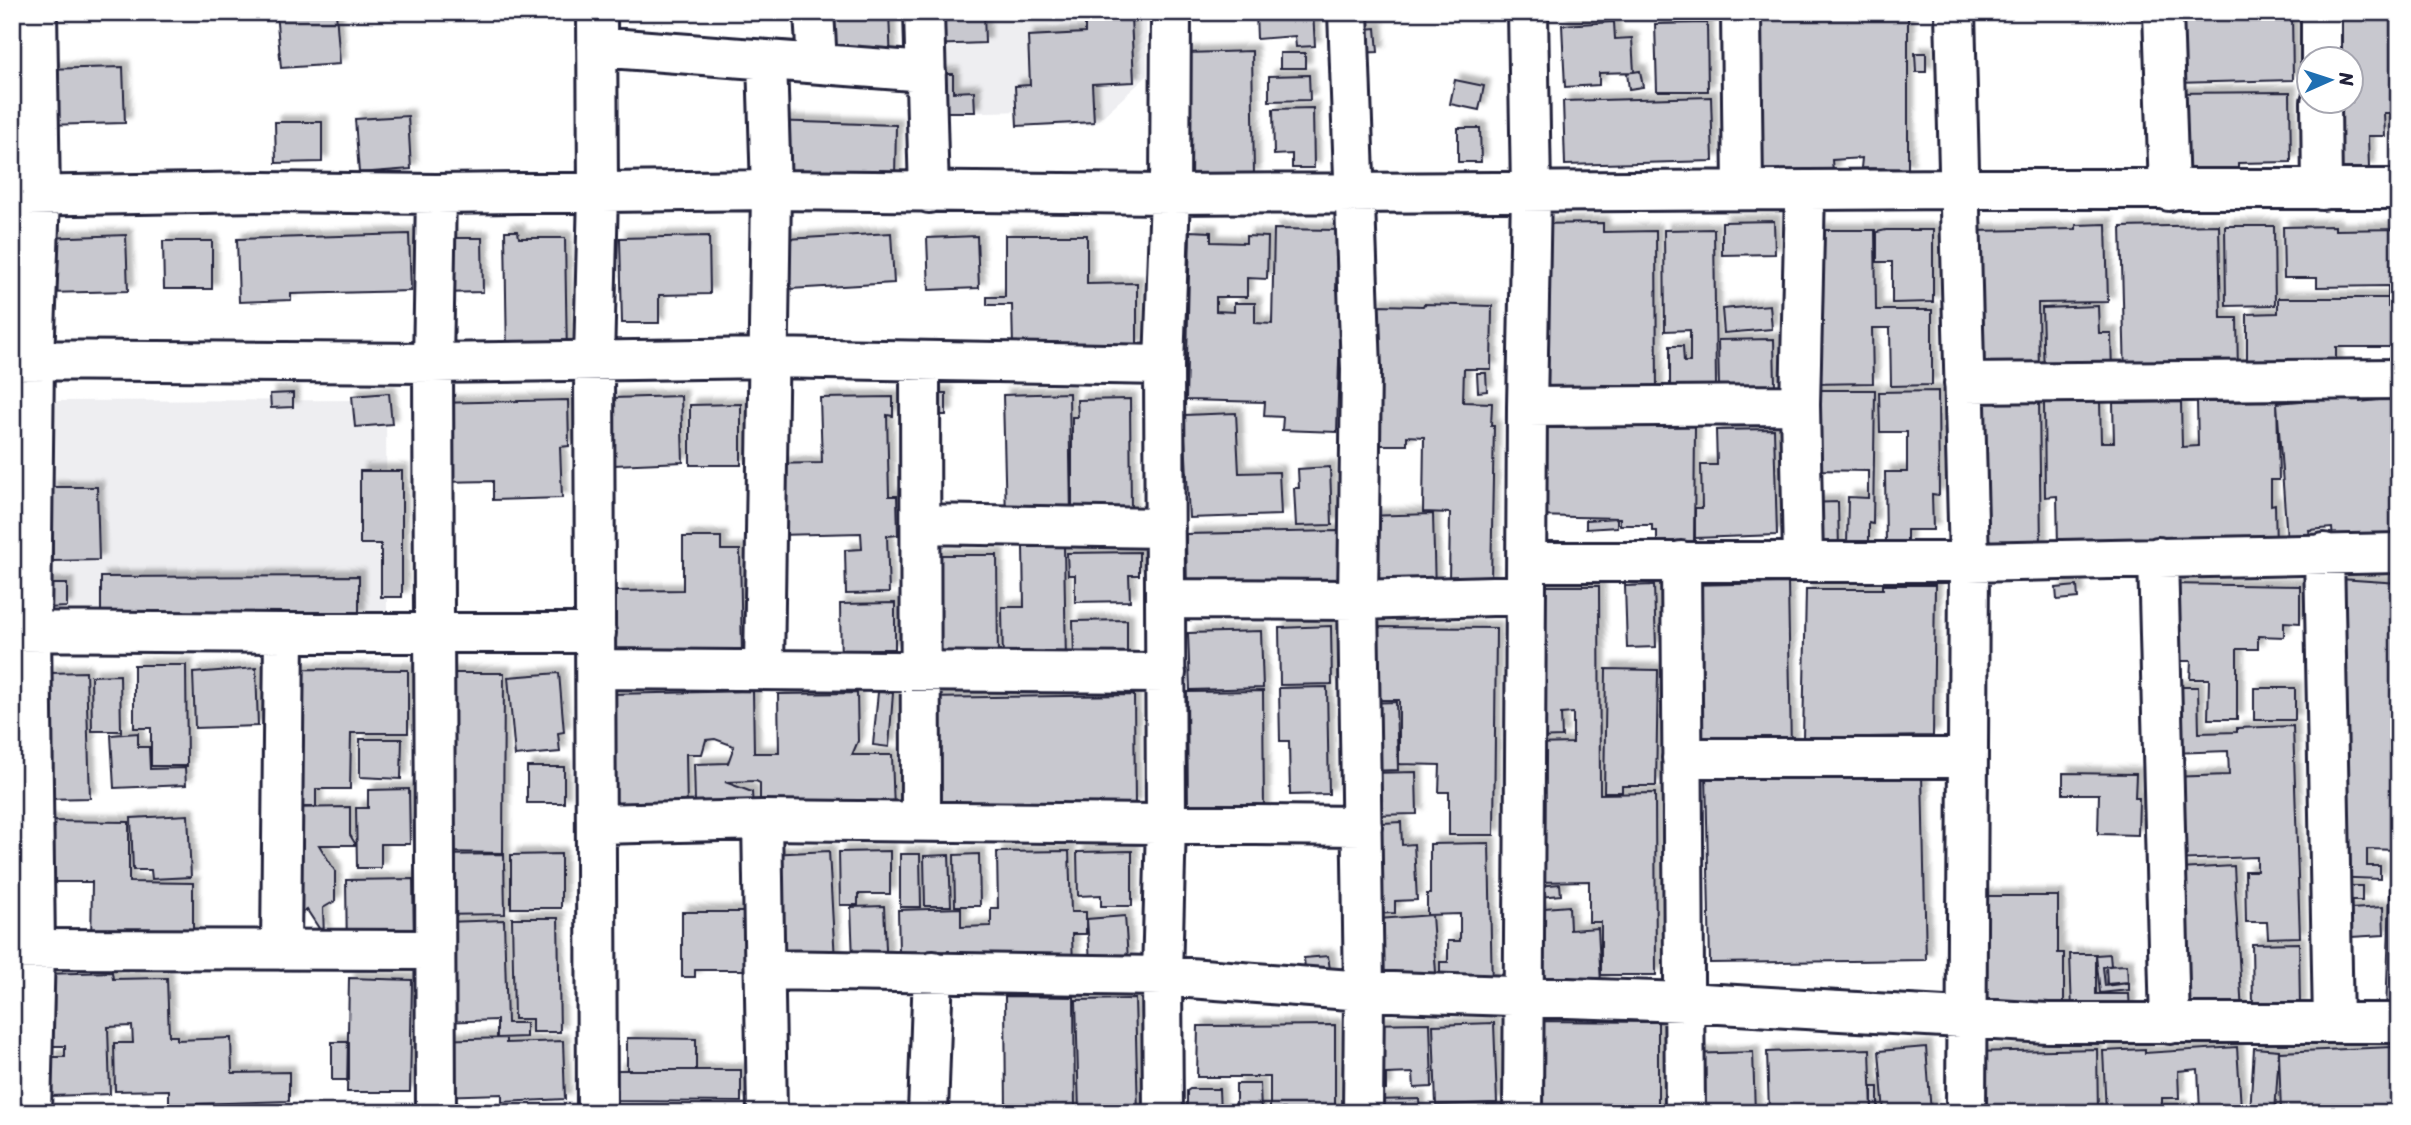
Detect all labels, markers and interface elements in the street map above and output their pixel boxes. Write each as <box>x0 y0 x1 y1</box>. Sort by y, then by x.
north arrow <box>2296 46 2366 116</box>
text: N <box>2330 71 2363 87</box>

